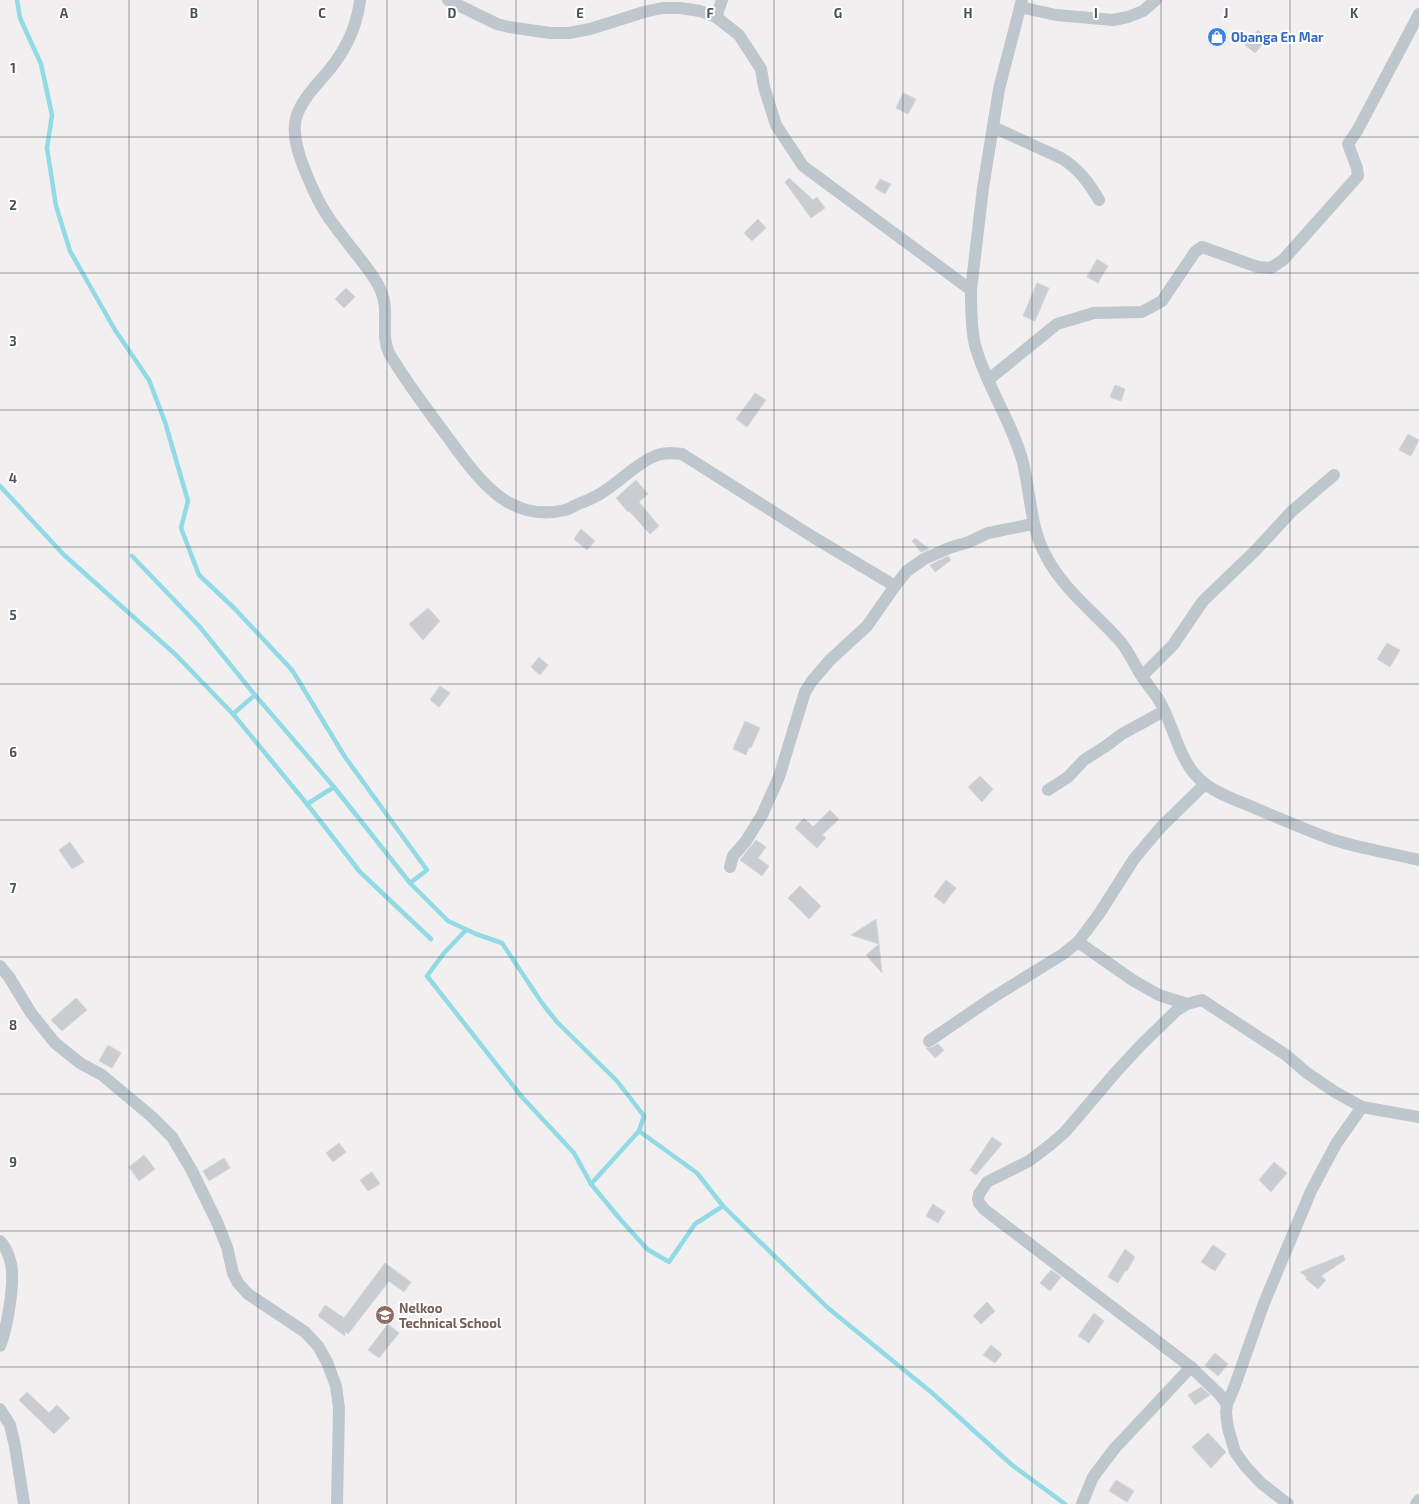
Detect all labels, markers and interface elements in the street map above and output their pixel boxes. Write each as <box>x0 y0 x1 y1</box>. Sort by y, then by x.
text: A <box>60 5 69 21</box>
text: B <box>190 5 198 21</box>
text: C <box>318 5 326 21</box>
text: D <box>448 5 457 21</box>
text: E <box>576 5 584 21</box>
text: F <box>706 5 714 21</box>
text: G <box>834 5 842 21</box>
text: H <box>964 5 973 21</box>
text: I <box>1094 5 1098 21</box>
text: J <box>1224 5 1228 21</box>
text: K <box>1350 5 1359 21</box>
shop icon: Obanga En Mar <box>1206 26 1228 48</box>
place label: Obanga En Mar <box>1231 29 1324 45</box>
text: 1 <box>10 60 16 76</box>
text: 2 <box>9 197 17 213</box>
text: 3 <box>9 333 17 349</box>
text: 4 <box>9 470 17 486</box>
text: 5 <box>9 607 17 623</box>
text: 6 <box>9 744 17 760</box>
text: 7 <box>10 880 17 896</box>
text: 8 <box>9 1017 17 1033</box>
text: 9 <box>9 1154 17 1170</box>
place label: Nelkoo Technical School <box>399 1300 502 1331</box>
school or university icon: Nelkoo Technical School <box>374 1304 396 1326</box>

